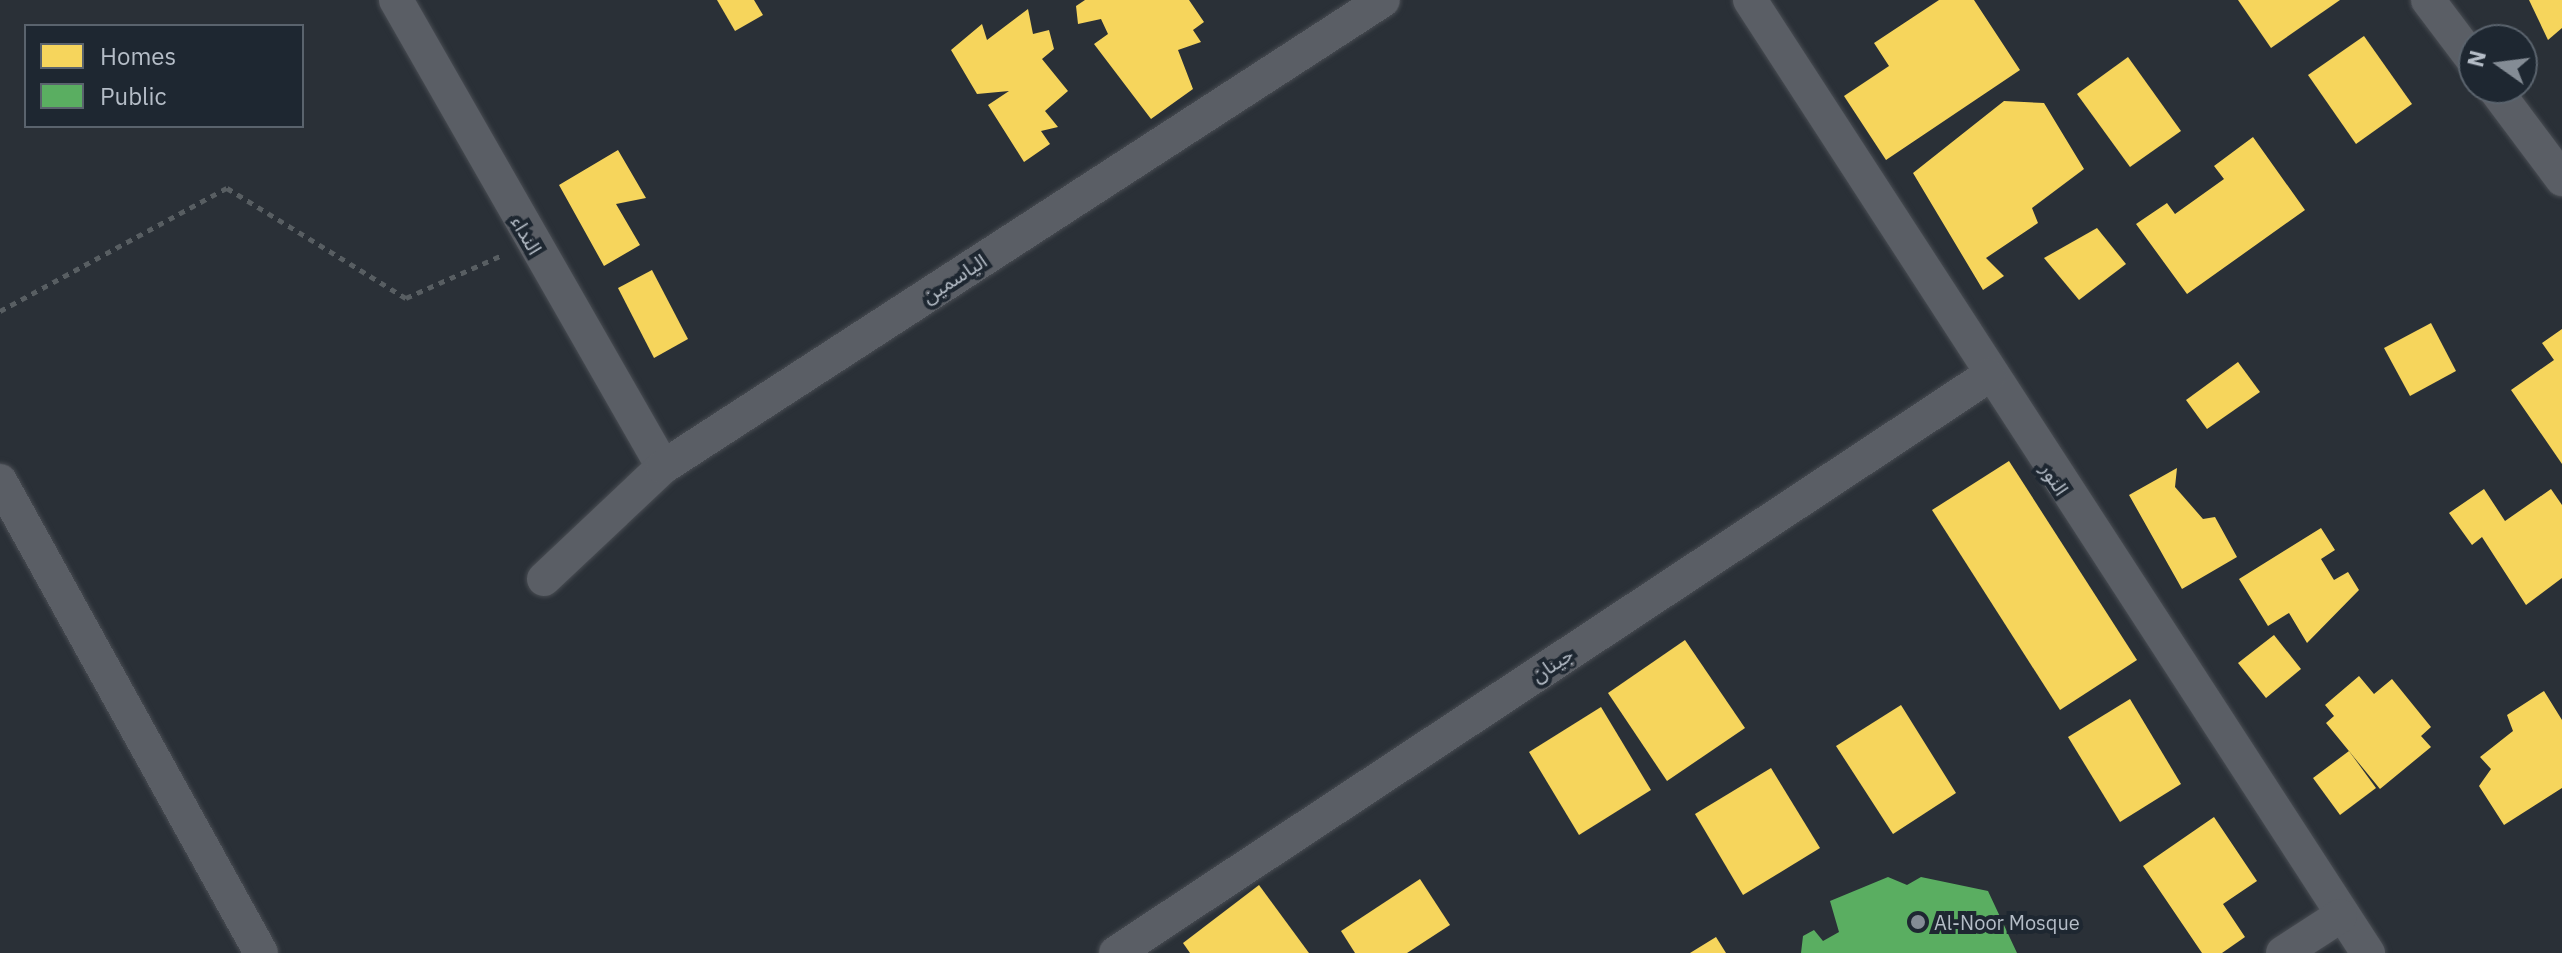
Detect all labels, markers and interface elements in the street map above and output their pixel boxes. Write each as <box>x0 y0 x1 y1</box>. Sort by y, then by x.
legend <box>24 24 304 128</box>
north arrow <box>2458 24 2538 104</box>
text: Homes <box>100 40 176 72</box>
text: N <box>2460 47 2492 70</box>
text: Public <box>100 80 167 112</box>
street label: النداء <box>506 211 548 259</box>
street label: الياسمين <box>917 248 991 308</box>
street label: النور <box>2036 458 2074 500</box>
street label: جينان <box>1526 642 1578 686</box>
place label: Al-Noor Mosque <box>1934 910 2080 934</box>
marker: Al-Noor Mosque <box>1909 913 1927 931</box>

